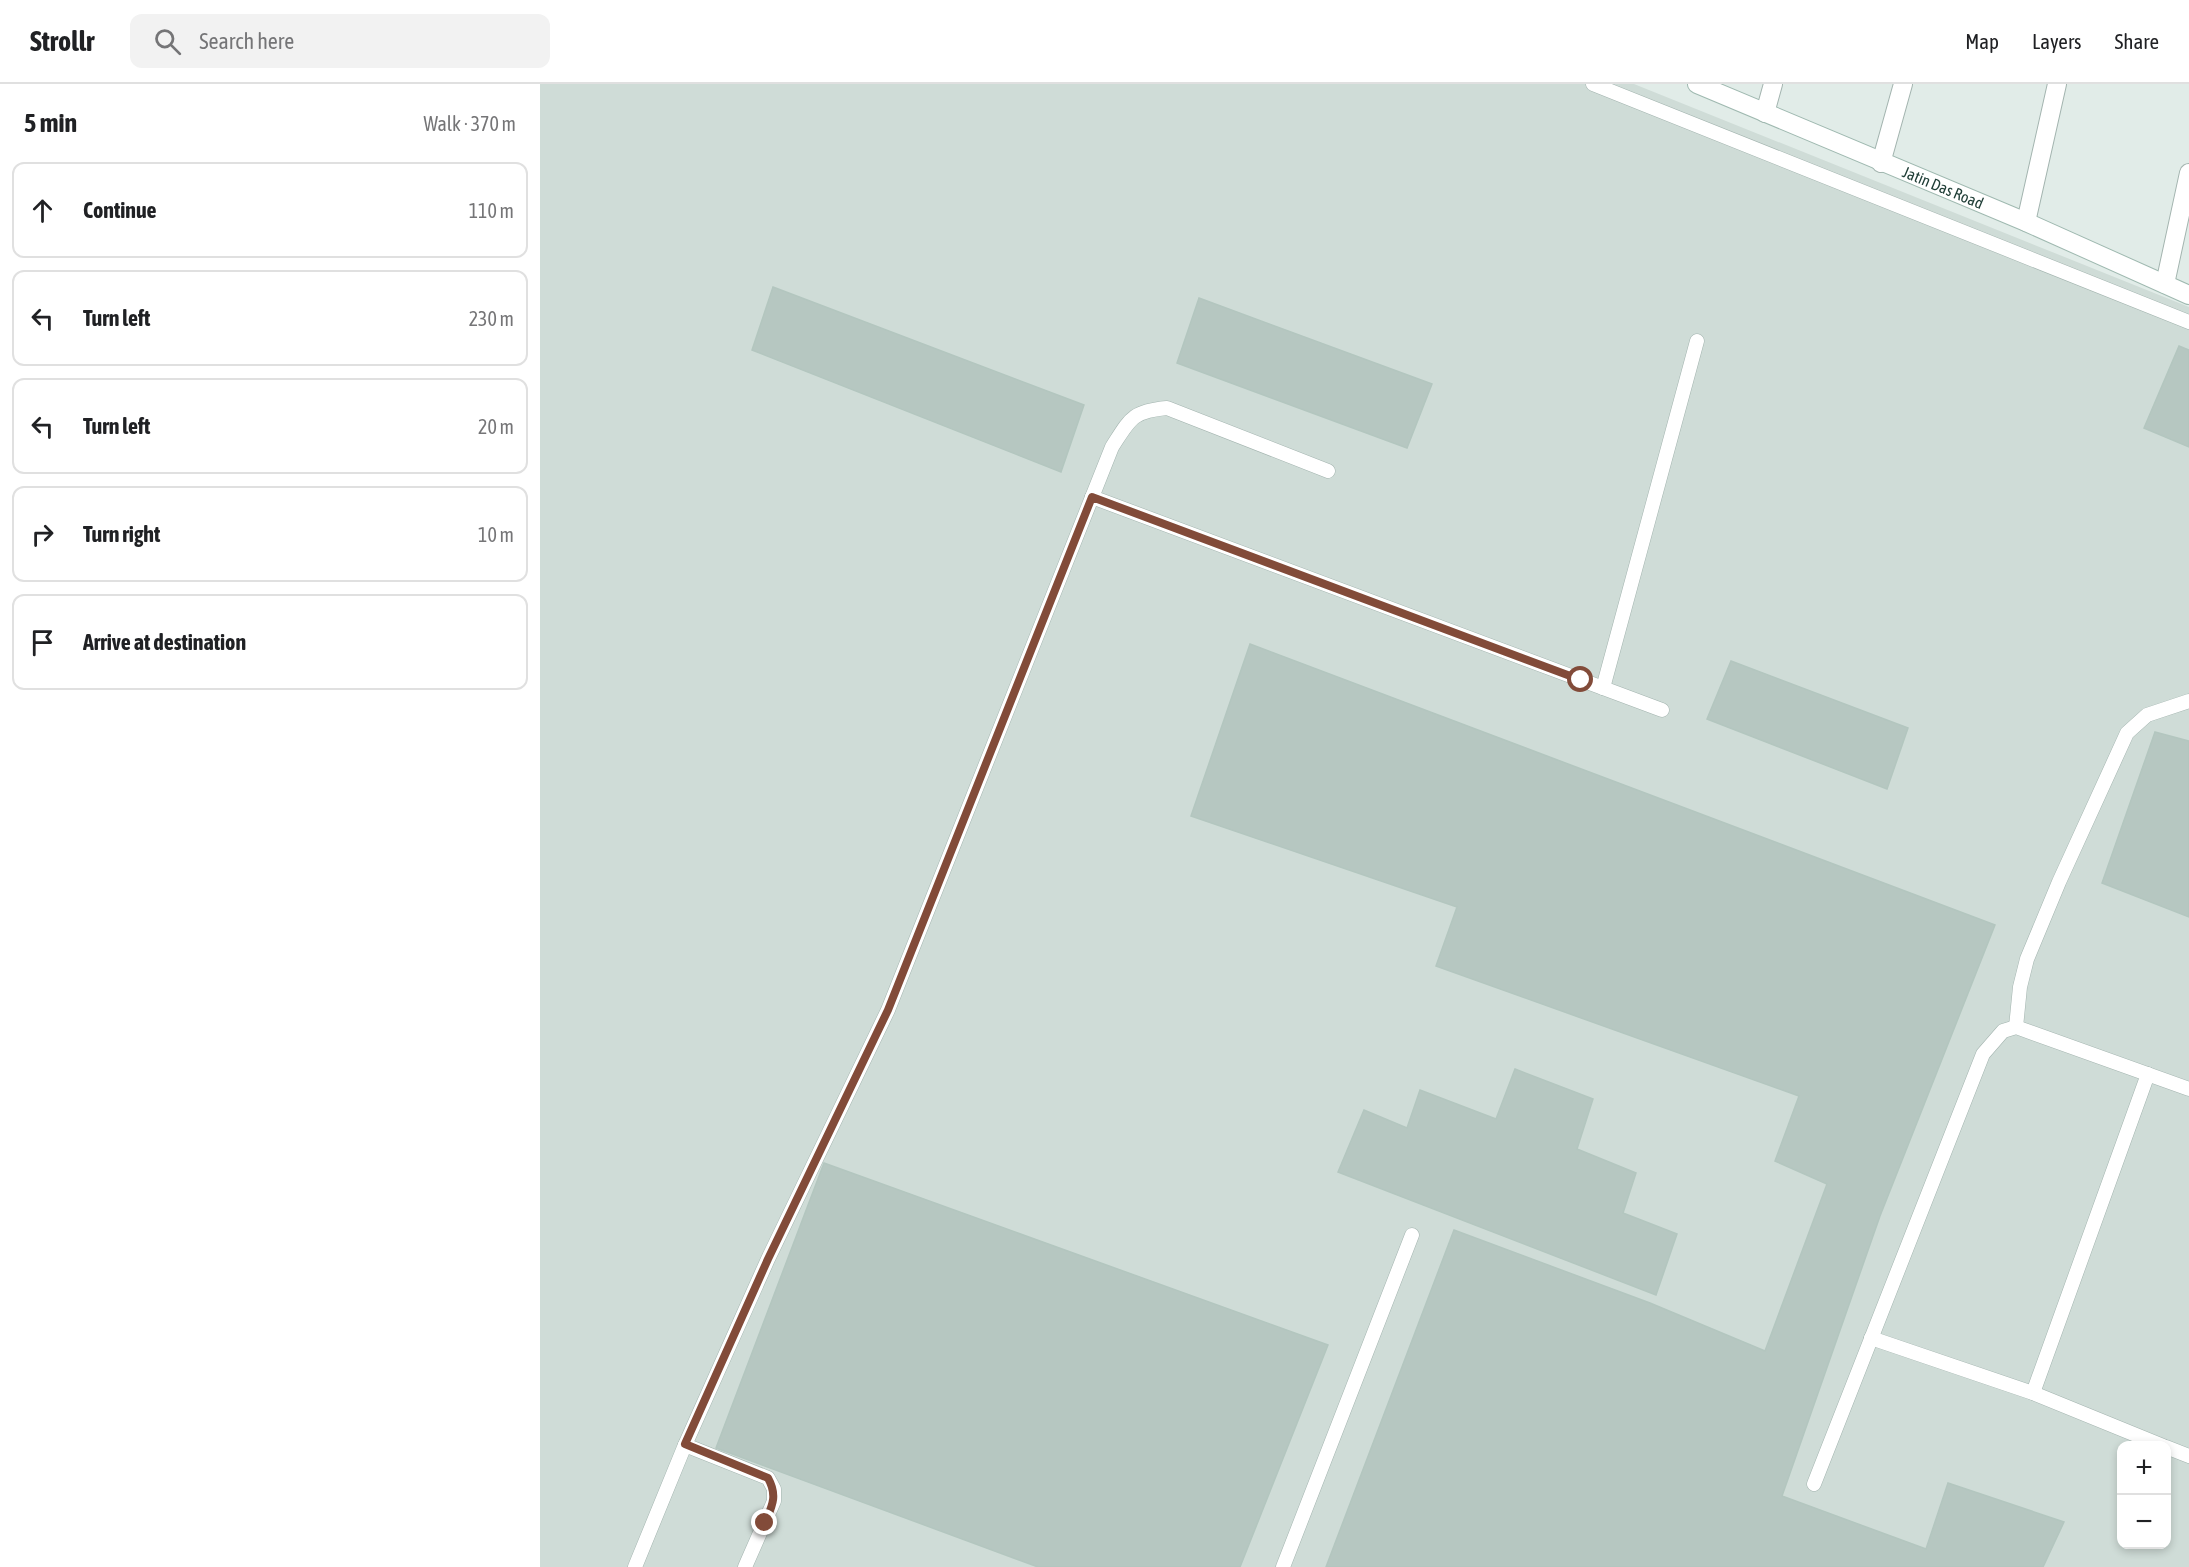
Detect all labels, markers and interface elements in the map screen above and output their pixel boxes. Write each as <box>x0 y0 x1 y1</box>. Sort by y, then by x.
search box <box>130 14 550 68</box>
text: Strollr <box>30 25 94 57</box>
icon: search <box>151 25 184 58</box>
text: Search here <box>199 28 294 54</box>
text: Map <box>1965 29 1999 53</box>
text: Layers <box>2032 29 2082 53</box>
text: Share <box>2115 29 2159 53</box>
text: 5 min <box>24 108 77 138</box>
text: Walk · 370 m <box>424 112 516 135</box>
street label: Jatin Das Road <box>1900 162 1986 212</box>
icon: ahead <box>26 194 59 227</box>
text: Continue <box>83 197 157 223</box>
text: 110 m <box>469 199 514 222</box>
icon: left <box>26 302 59 335</box>
text: Turn left <box>83 305 150 331</box>
text: 230 m <box>469 307 514 330</box>
icon: left <box>26 410 59 443</box>
text: Turn left <box>83 413 150 439</box>
text: 20 m <box>478 415 514 438</box>
icon: right <box>26 518 59 551</box>
text: Turn right <box>83 521 160 547</box>
text: 10 m <box>478 523 514 546</box>
icon: arrive <box>26 626 59 659</box>
text: Arrive at destination <box>83 629 246 655</box>
route start <box>1567 666 1593 692</box>
map controls <box>2117 1441 2171 1549</box>
button: + <box>2117 1441 2171 1495</box>
button: − <box>2117 1495 2171 1549</box>
route end <box>751 1509 777 1535</box>

